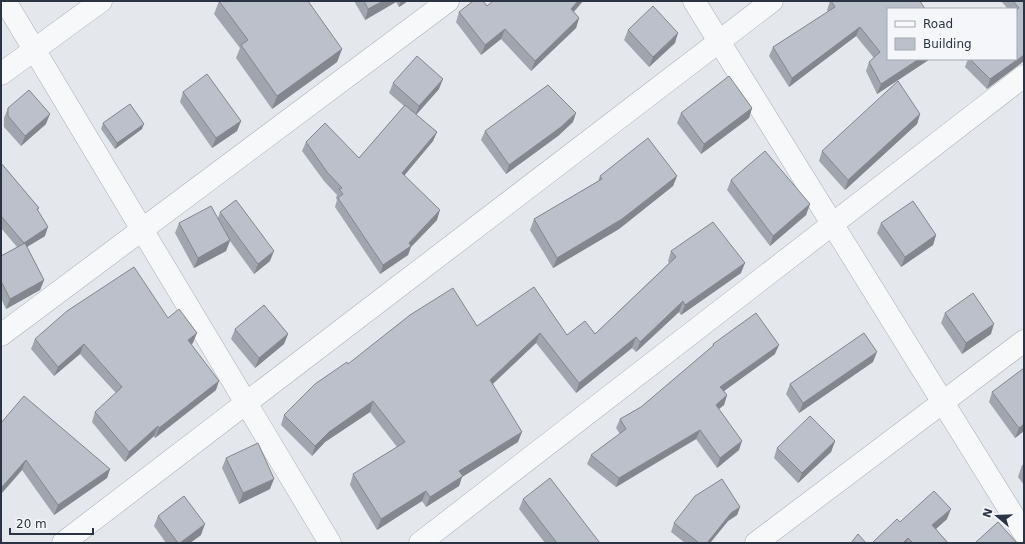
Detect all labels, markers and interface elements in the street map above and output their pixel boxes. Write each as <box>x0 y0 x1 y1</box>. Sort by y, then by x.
legend <box>887 8 1017 60</box>
text: Road <box>923 17 953 31</box>
text: Building <box>923 37 972 51</box>
north arrow <box>977 496 1017 536</box>
text: N <box>980 506 996 519</box>
scale bar <box>10 510 93 536</box>
text: 20 m <box>16 517 47 531</box>

